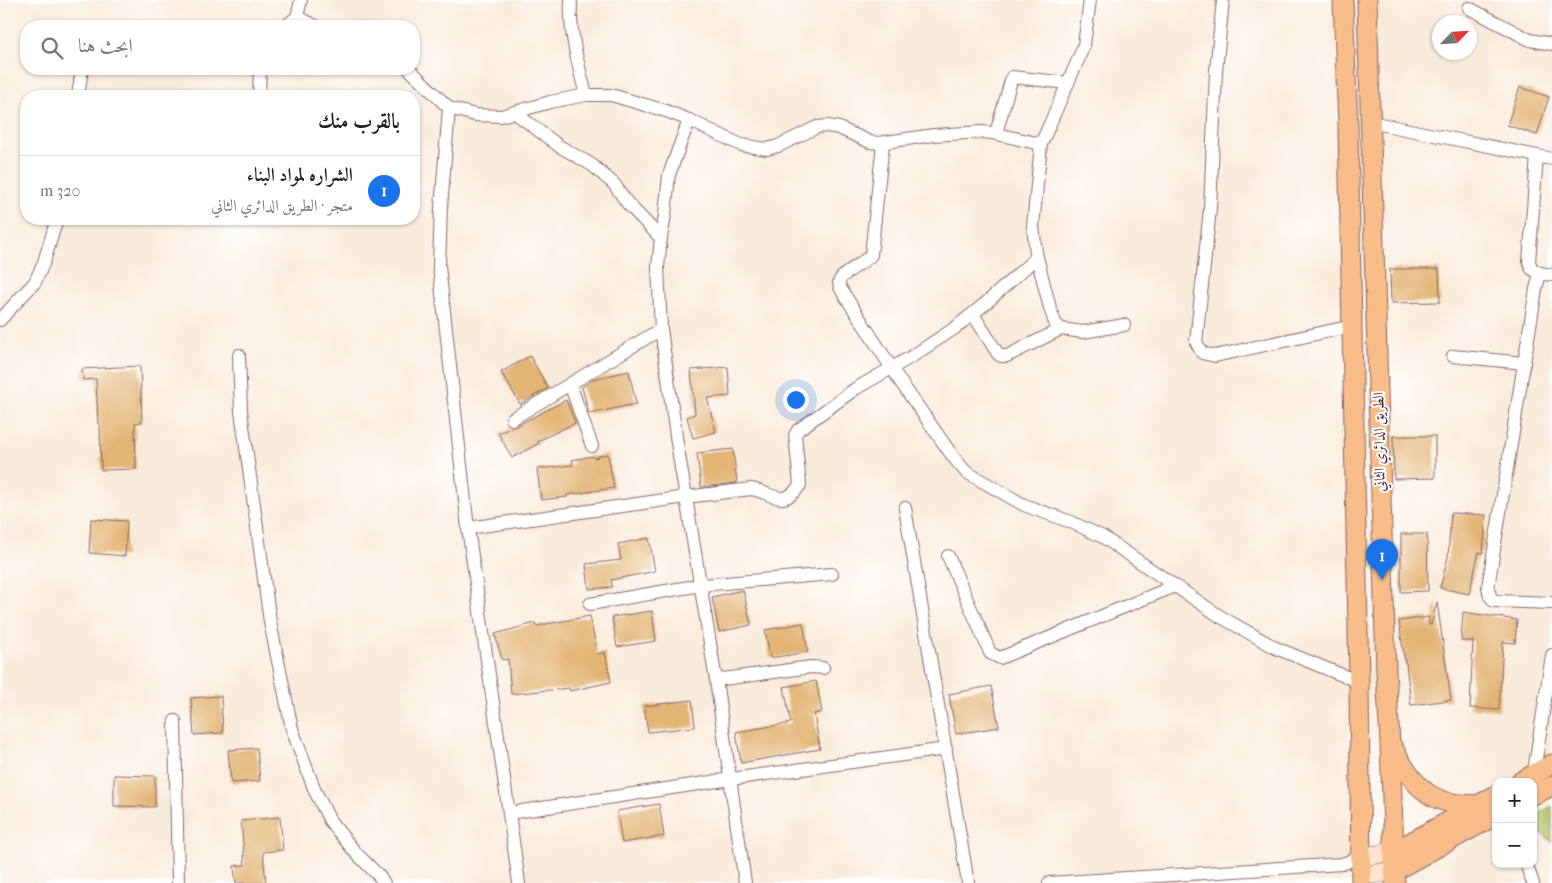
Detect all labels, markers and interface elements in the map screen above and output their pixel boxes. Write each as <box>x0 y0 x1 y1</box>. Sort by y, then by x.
north arrow <box>1432 15 1477 60</box>
search box <box>20 20 420 75</box>
icon: search <box>38 34 66 62</box>
text: ابحث هنا <box>78 35 133 57</box>
text: بالقرب منك <box>318 109 400 133</box>
text: الشراره لمواد البناء <box>247 164 353 186</box>
text: 320 m <box>40 181 80 200</box>
text: 1 <box>381 181 387 200</box>
text: متجر · الطريق الدائري الثاني <box>211 196 353 215</box>
your location <box>783 387 809 413</box>
street label: الطريق الدائري الثاني <box>1369 392 1392 492</box>
pin: 1 <box>1366 539 1398 580</box>
map controls <box>1492 778 1537 868</box>
button: + <box>1492 778 1537 823</box>
button: − <box>1492 823 1537 868</box>

